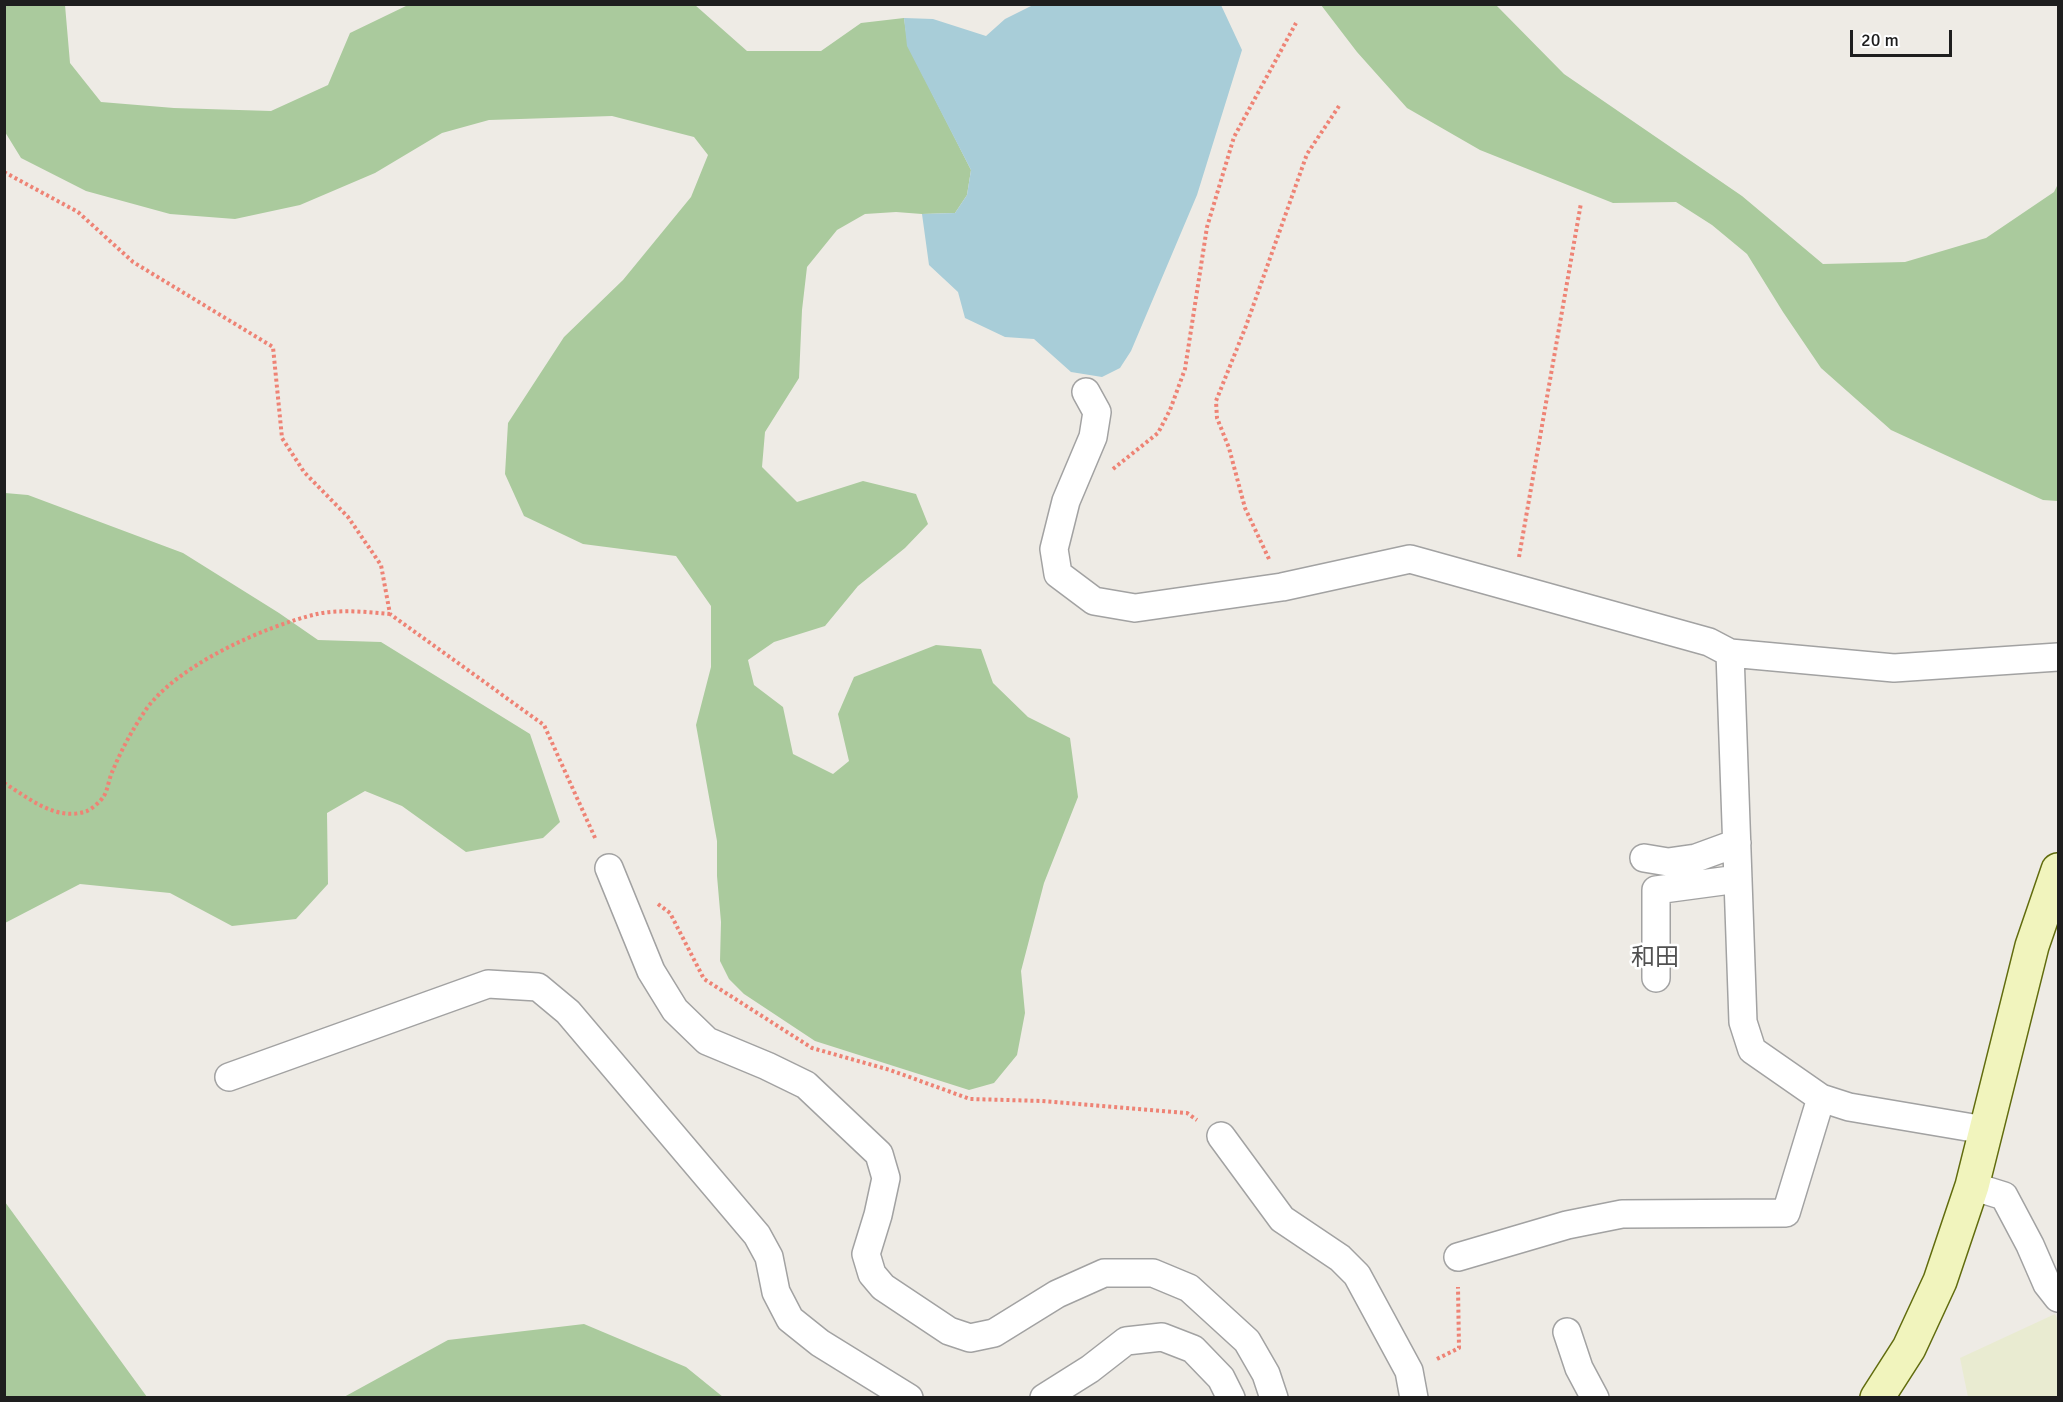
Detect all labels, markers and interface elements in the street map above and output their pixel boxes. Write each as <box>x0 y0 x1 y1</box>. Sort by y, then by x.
scale bar <box>1853 18 1955 56</box>
text: 20 m <box>1861 29 1899 51</box>
district label: 和田 <box>1631 945 1679 973</box>

